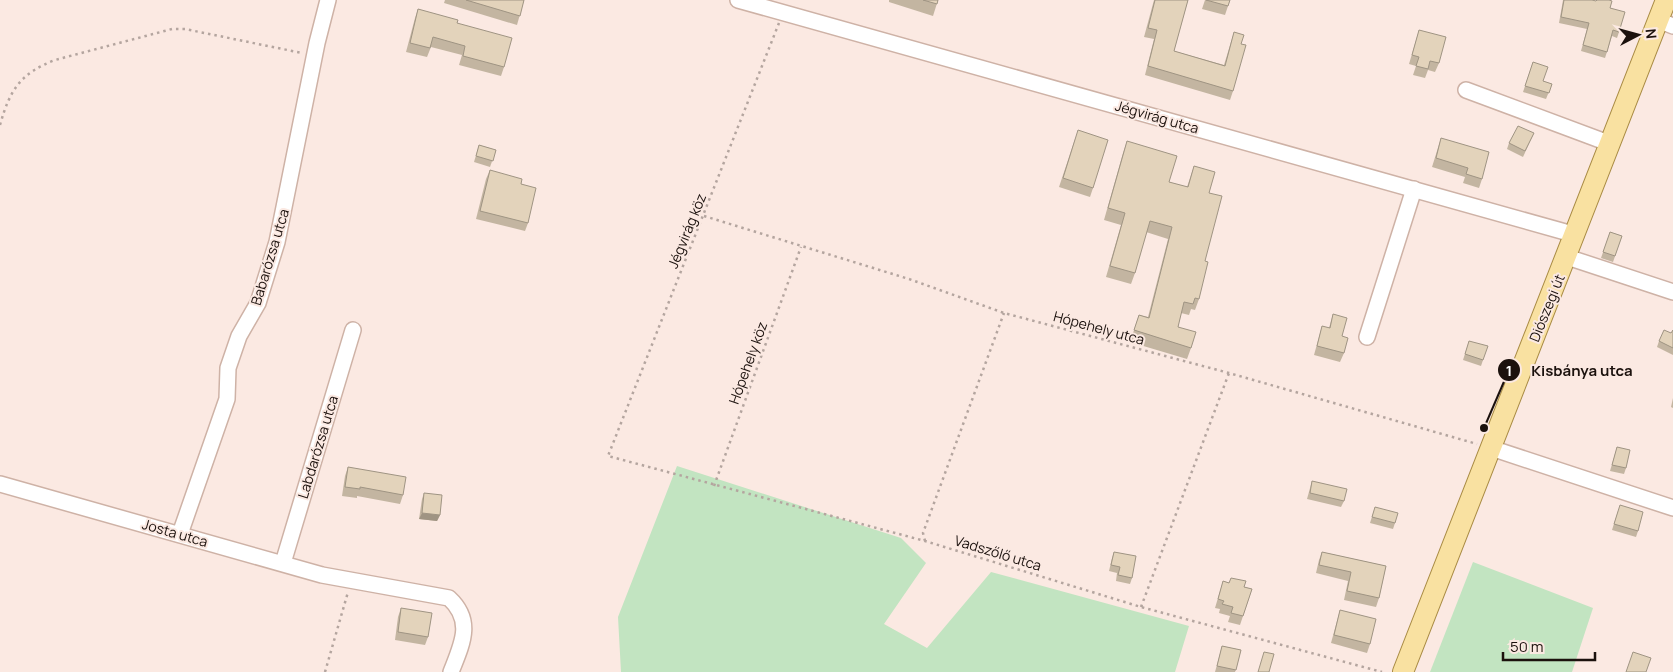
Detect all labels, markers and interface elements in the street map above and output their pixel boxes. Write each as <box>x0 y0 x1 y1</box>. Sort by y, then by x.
north arrow <box>1613 10 1663 60</box>
text: N <box>1641 28 1661 40</box>
street label: Jégvirág utca <box>1113 96 1201 138</box>
street label: Jégvirág köz <box>663 191 710 271</box>
street label: Babarózsa utca <box>246 206 293 307</box>
street label: Diószegi út <box>1524 271 1569 345</box>
street label: Hópehely utca <box>1052 306 1147 349</box>
street label: Hópehely köz <box>724 319 771 407</box>
callout: Kisbánya utca <box>1496 355 1643 385</box>
text: 1 <box>1506 360 1512 381</box>
text: Kisbánya utca <box>1531 360 1633 381</box>
street label: Labdarózsa utca <box>293 393 342 501</box>
street label: Josta utca <box>140 514 210 551</box>
street label: Vadszőlő utca <box>952 530 1044 575</box>
scale bar <box>1503 630 1596 662</box>
text: 50 m <box>1510 636 1544 657</box>

